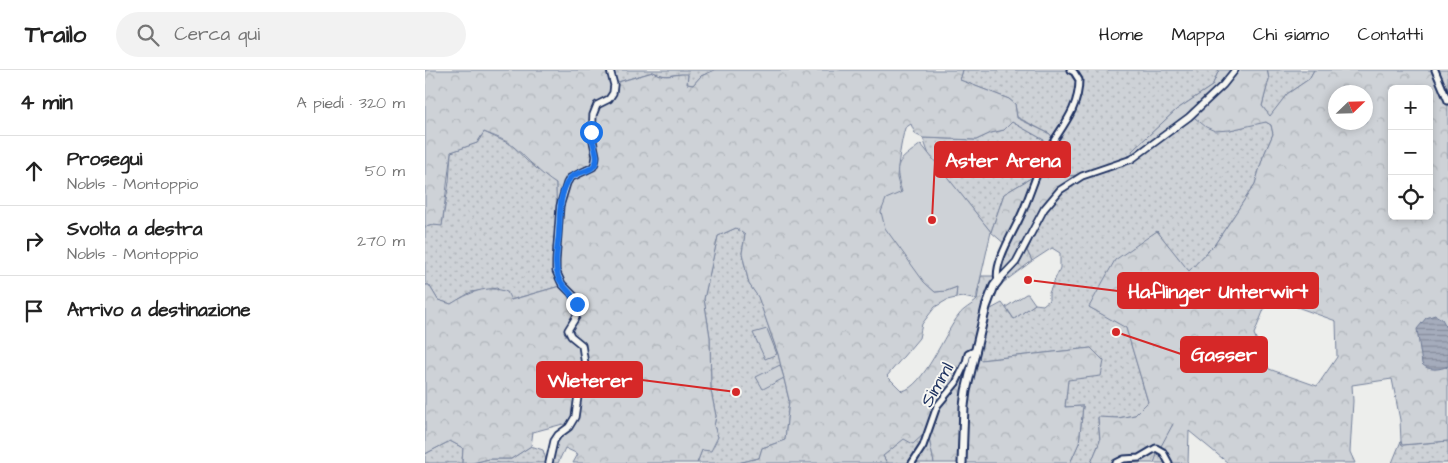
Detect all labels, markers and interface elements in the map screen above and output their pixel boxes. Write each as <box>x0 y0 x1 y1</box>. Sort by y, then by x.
search box <box>116 12 466 57</box>
text: Trailo <box>25 18 86 52</box>
icon: search <box>134 21 162 49</box>
text: Cerca qui <box>174 21 260 48</box>
text: Home <box>1099 22 1144 47</box>
text: Mappa <box>1172 22 1225 47</box>
text: Chi siamo <box>1253 22 1329 47</box>
text: Contatti <box>1357 22 1423 47</box>
north arrow <box>1328 85 1373 130</box>
map controls <box>1388 85 1433 220</box>
button: + <box>1388 85 1433 130</box>
text: 4 min <box>20 88 73 117</box>
text: A piedi · 320 m <box>296 92 405 114</box>
route start <box>580 121 603 144</box>
button: − <box>1388 130 1433 175</box>
callout: Aster Arena <box>935 142 1070 177</box>
text: Prosegui <box>67 146 142 173</box>
text: Aster Arena <box>945 147 1062 175</box>
icon: ahead <box>20 157 48 185</box>
text: 50 m <box>365 160 405 182</box>
text: Nobls - Montoppio <box>67 173 198 195</box>
button: locate <box>1388 175 1433 220</box>
text: Svolta a destra <box>67 216 202 243</box>
icon: right <box>20 227 48 255</box>
text: 270 m <box>357 230 405 252</box>
text: Nobls - Montoppio <box>67 243 198 265</box>
callout: Haflinger Unterwirt <box>1118 273 1318 308</box>
text: Haflinger Unterwirt <box>1128 278 1309 307</box>
route end <box>566 293 589 316</box>
icon: arrive <box>20 297 48 325</box>
text: Arrivo a destinazione <box>67 297 250 324</box>
callout: Gasser <box>1181 337 1267 372</box>
text: Gasser <box>1191 341 1258 369</box>
street label: Simml <box>914 357 961 412</box>
callout: Wieterer <box>537 362 642 397</box>
text: Wieterer <box>547 367 633 395</box>

